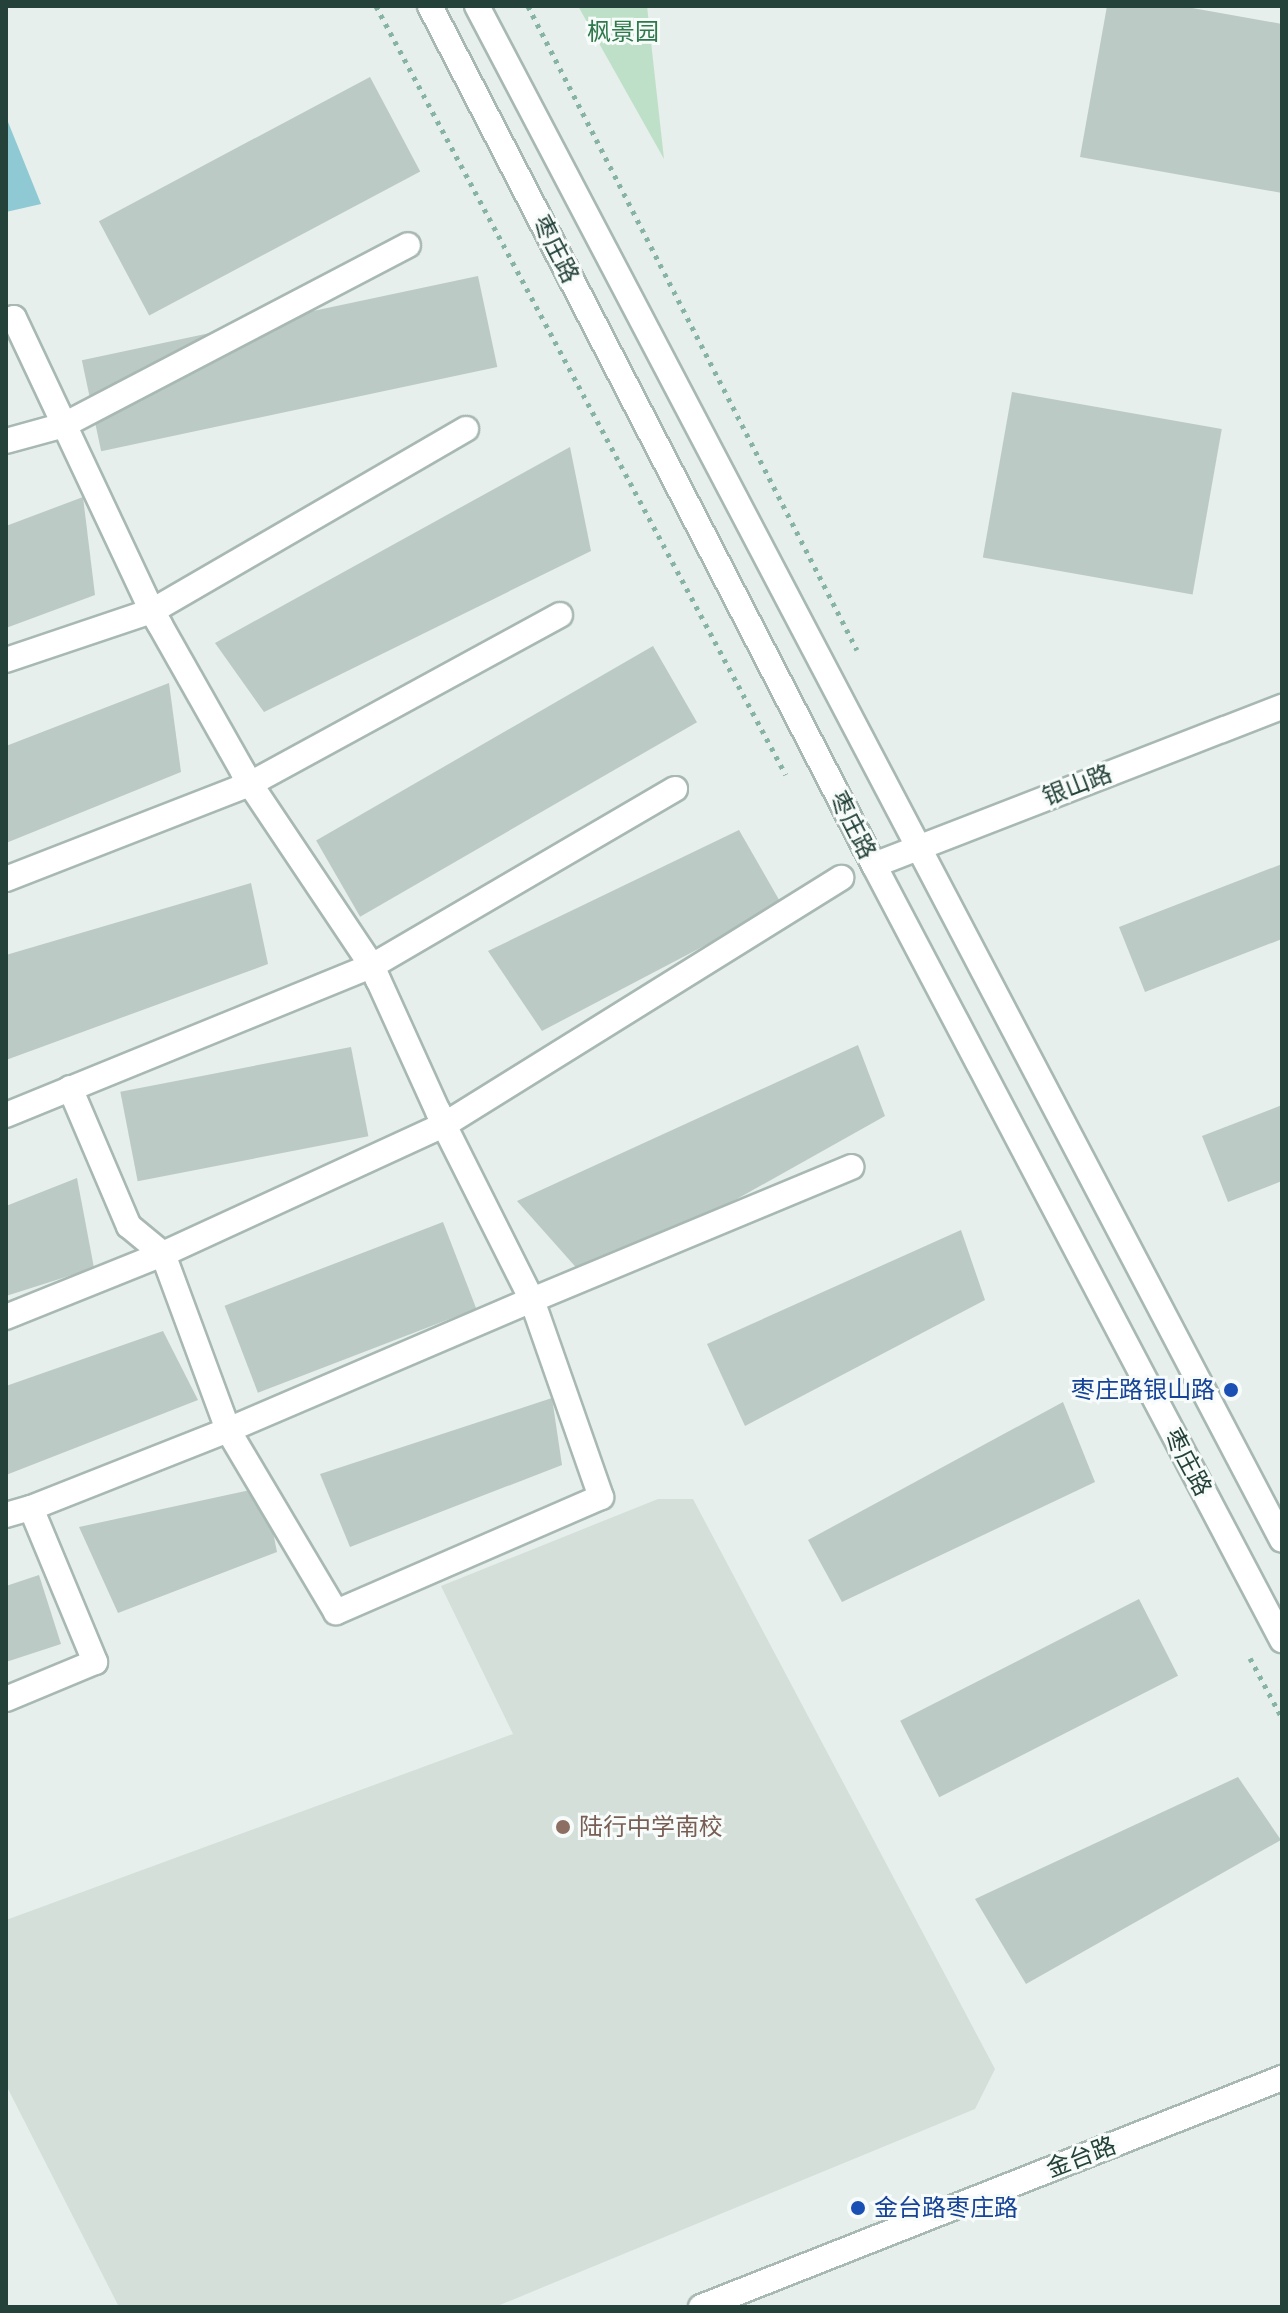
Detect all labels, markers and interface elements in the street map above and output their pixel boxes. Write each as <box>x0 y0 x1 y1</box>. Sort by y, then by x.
park label: 枫景园 <box>587 18 659 46</box>
street label: 枣庄路 <box>527 210 585 288</box>
street label: 银山路 <box>1038 759 1116 811</box>
street label: 枣庄路 <box>824 786 882 864</box>
place label: 枣庄路银山路 <box>1071 1376 1215 1404</box>
marker: 枣庄路银山路 <box>1222 1381 1240 1399</box>
street label: 枣庄路 <box>1158 1423 1218 1501</box>
place label: 陆行中学南校 <box>579 1813 723 1841</box>
marker: 陆行中学南校 <box>554 1818 572 1836</box>
street label: 金台路 <box>1042 2131 1120 2183</box>
place label: 金台路枣庄路 <box>874 2194 1018 2222</box>
marker: 金台路枣庄路 <box>849 2199 867 2217</box>

